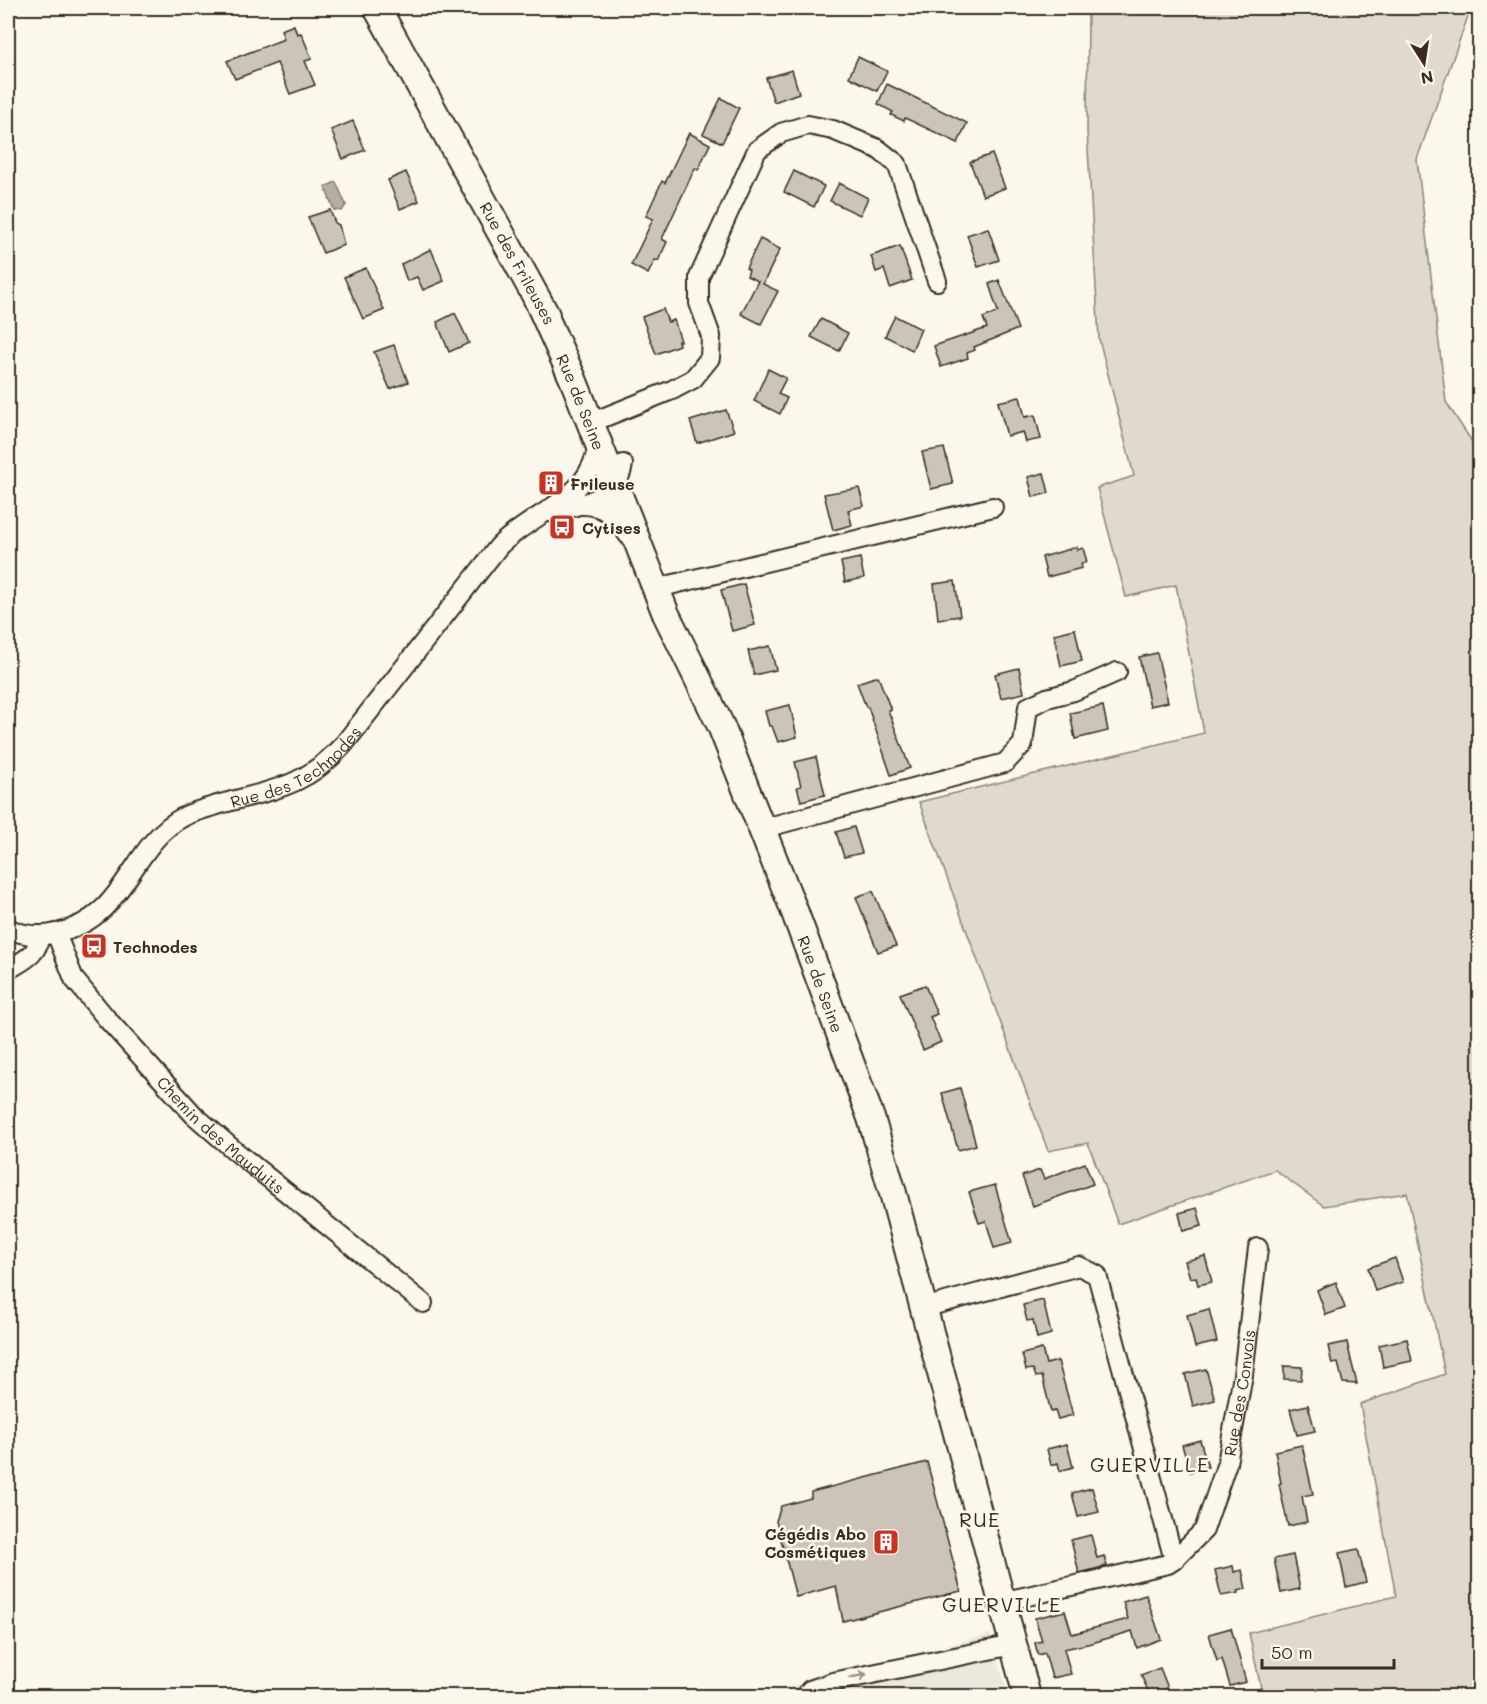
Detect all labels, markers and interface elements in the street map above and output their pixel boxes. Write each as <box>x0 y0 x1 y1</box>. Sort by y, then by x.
north arrow <box>1394 33 1454 93</box>
text: N <box>1419 67 1435 90</box>
street label: Rue des Frileuses <box>476 198 560 328</box>
street label: Rue de Seine <box>552 350 610 453</box>
building icon: Frileuse <box>536 468 566 498</box>
place label: Frileuse <box>570 473 635 494</box>
bus stop icon: Cytises <box>547 512 577 542</box>
place label: Cytises <box>582 517 641 538</box>
street label: Rue des Technodes <box>228 721 365 811</box>
bus stop icon: Technodes <box>79 931 109 961</box>
street label: Rue de Seine <box>794 933 849 1035</box>
place label: Technodes <box>113 936 197 957</box>
street label: Chemin des Mauduits <box>153 1071 289 1198</box>
street label: Rue des Convois <box>1218 1329 1259 1457</box>
district label: GUERVILLE <box>1090 1451 1210 1477</box>
district label: RUE <box>959 1506 1001 1532</box>
place label: Cégédis Abo Cosmétiques <box>765 1523 866 1562</box>
building icon: Cégédis Abo Cosmétiques <box>871 1527 901 1557</box>
district label: GUERVILLE <box>942 1591 1062 1617</box>
scale bar <box>1262 1632 1394 1670</box>
text: 50 m <box>1271 1640 1313 1664</box>
one-way arrow <box>848 1670 868 1681</box>

